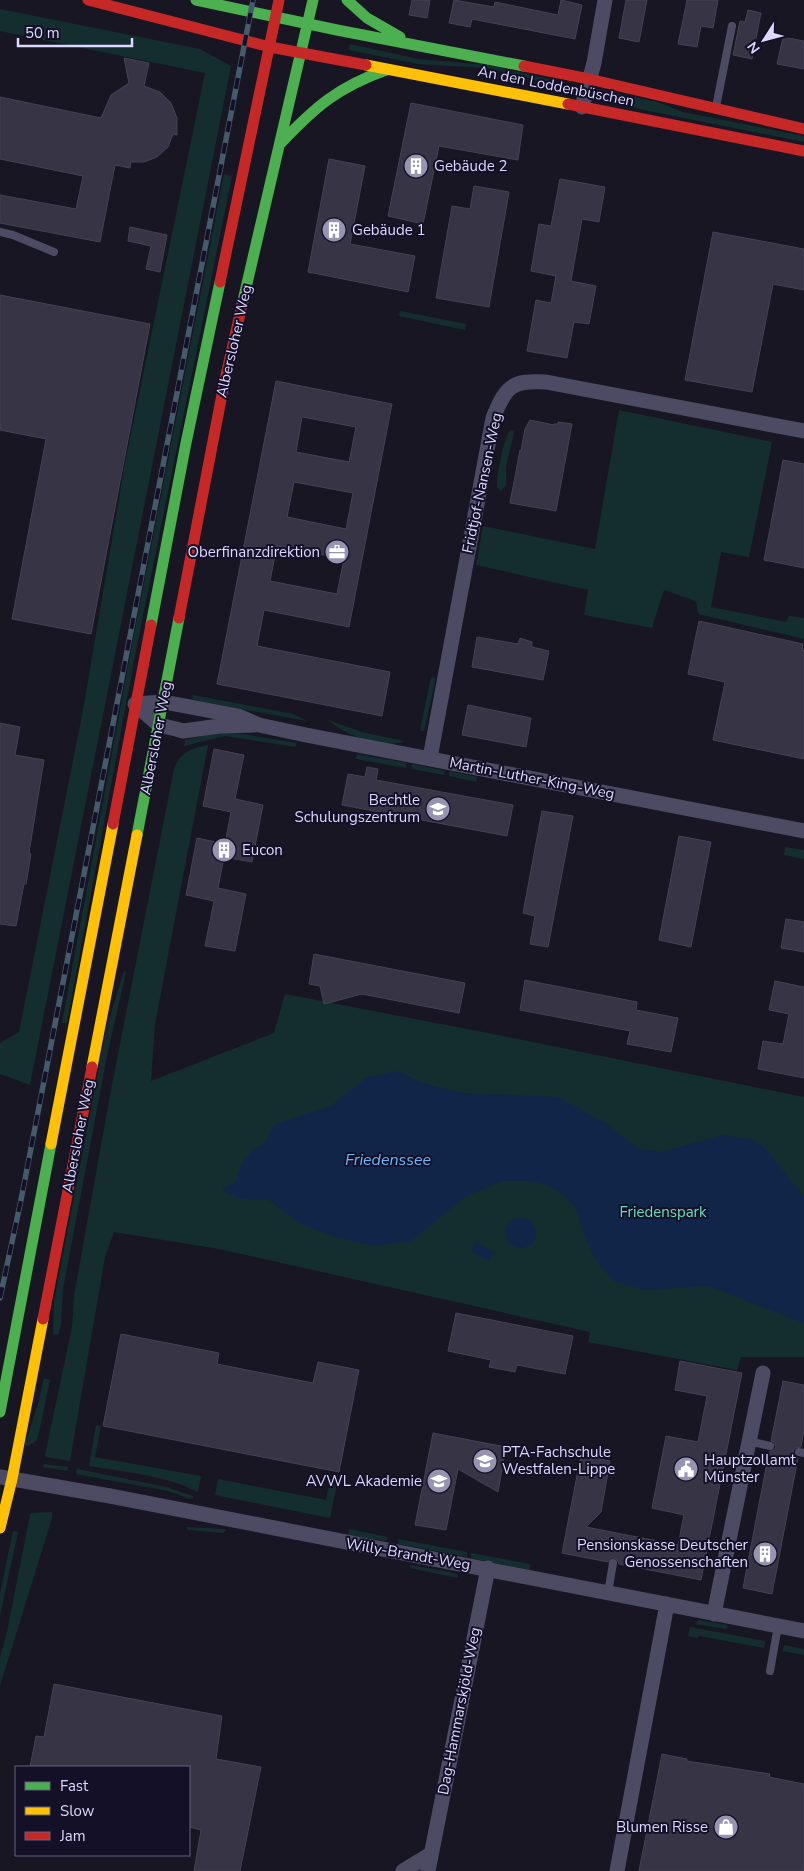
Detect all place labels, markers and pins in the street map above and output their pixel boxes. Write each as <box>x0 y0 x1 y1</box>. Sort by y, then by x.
building icon: Gebäude 2 <box>403 153 429 179</box>
place label: Gebäude 2 <box>434 156 508 176</box>
building icon: Gebäude 1 <box>321 217 347 243</box>
place label: Gebäude 1 <box>352 220 426 240</box>
office icon: Oberfinanzdirektion <box>324 539 350 565</box>
place label: Oberfinanzdirektion <box>187 542 320 562</box>
place label: Bechtle Schulungszentrum <box>294 790 420 827</box>
school or university icon: Bechtle Schulungszentrum <box>425 796 451 822</box>
building icon: Eucon <box>211 837 237 863</box>
place label: Eucon <box>242 840 283 860</box>
place label: PTA-Fachschule Westfalen-Lippe <box>502 1442 615 1479</box>
school or university icon: PTA-Fachschule Westfalen-Lippe <box>472 1448 498 1474</box>
place label: Hauptzollamt Münster <box>704 1450 797 1487</box>
public building icon: Hauptzollamt Münster <box>673 1456 699 1482</box>
school or university icon: AVWL Akademie <box>426 1468 452 1494</box>
place label: AVWL Akademie <box>306 1471 422 1491</box>
place label: Pensionskasse Deutscher Genossenschaften <box>577 1535 749 1572</box>
building icon: Pensionskasse Deutscher Genossenschaften <box>752 1541 778 1567</box>
shop icon: Blumen Risse <box>713 1814 739 1840</box>
place label: Blumen Risse <box>616 1817 708 1837</box>

